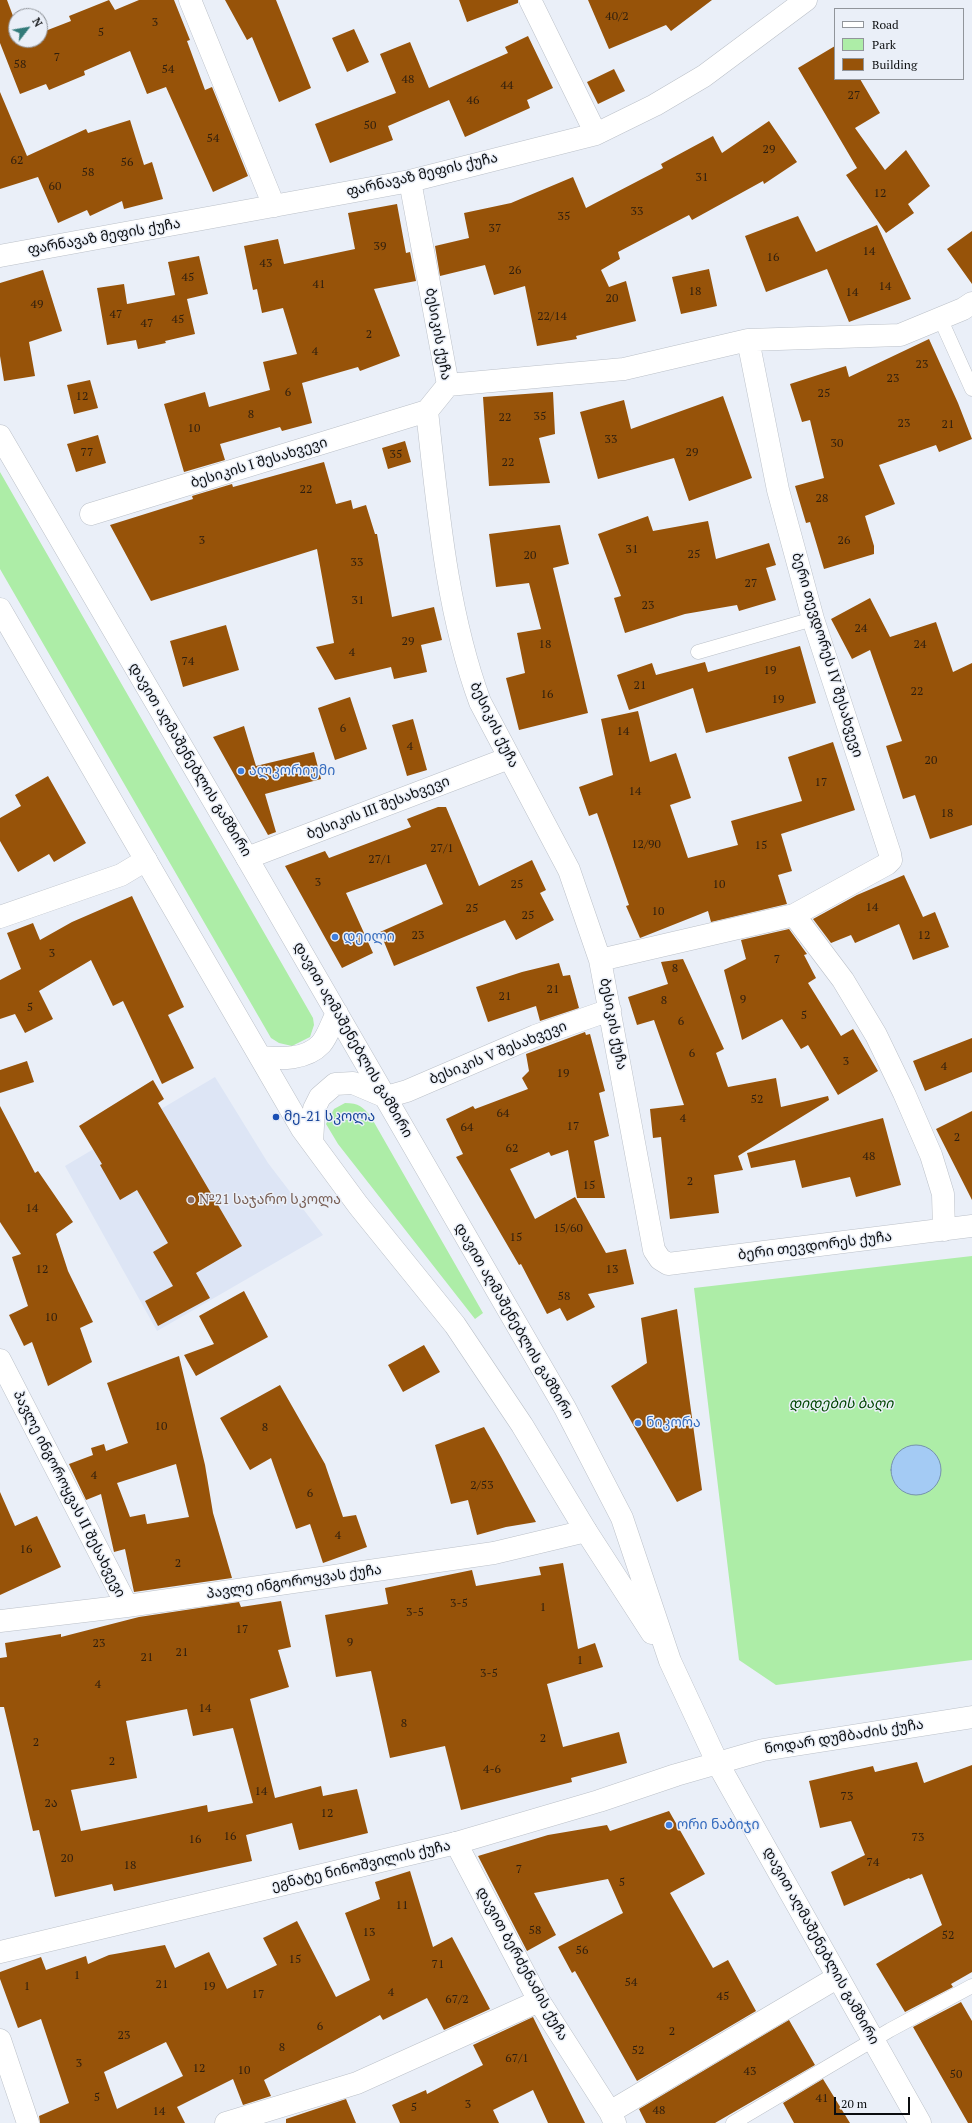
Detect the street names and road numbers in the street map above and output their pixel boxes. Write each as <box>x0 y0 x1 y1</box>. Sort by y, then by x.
street label: ფარნავაზ მეფის ქუჩა <box>345 149 499 201</box>
street label: ფარნავაზ მეფის ქუჩა <box>26 215 182 259</box>
street label: ბესიკის ქუჩა <box>422 287 454 381</box>
street label: ბესიკის I შესახვევი <box>189 434 329 492</box>
street label: ბერი თევდორეს IV შესახვევი <box>788 551 866 759</box>
street label: დავით აღმაშენებლის გამზირი <box>125 660 255 860</box>
street label: ბესიკის ქუჩა <box>466 679 522 771</box>
street label: ბესიკის III შესახვევი <box>304 773 452 843</box>
street label: დავით აღმაშენებლის გამზირი <box>290 939 416 1141</box>
street label: ბესიკის ქუჩა <box>596 977 630 1071</box>
street label: ბესიკის V შესახვევი <box>427 1018 569 1088</box>
street label: დავით აღმაშენებლის გამზირი <box>451 1220 577 1422</box>
street label: ბერი თევდორეს ქუჩა <box>737 1228 893 1264</box>
street label: პავლე ინგოროყვას II შესახვევი <box>9 1388 129 1600</box>
street label: პავლე ინგოროყვას ქუჩა <box>205 1561 383 1603</box>
street label: ნოდარ დუმბაძის ქუჩა <box>763 1716 925 1758</box>
street label: ეგნატე ნინოშვილის ქუჩა <box>270 1837 452 1895</box>
street label: დავით აღმაშენებლის გამზირი <box>760 1844 882 2048</box>
street label: დავით ბერძენაძის ქუჩა <box>473 1884 571 2044</box>

